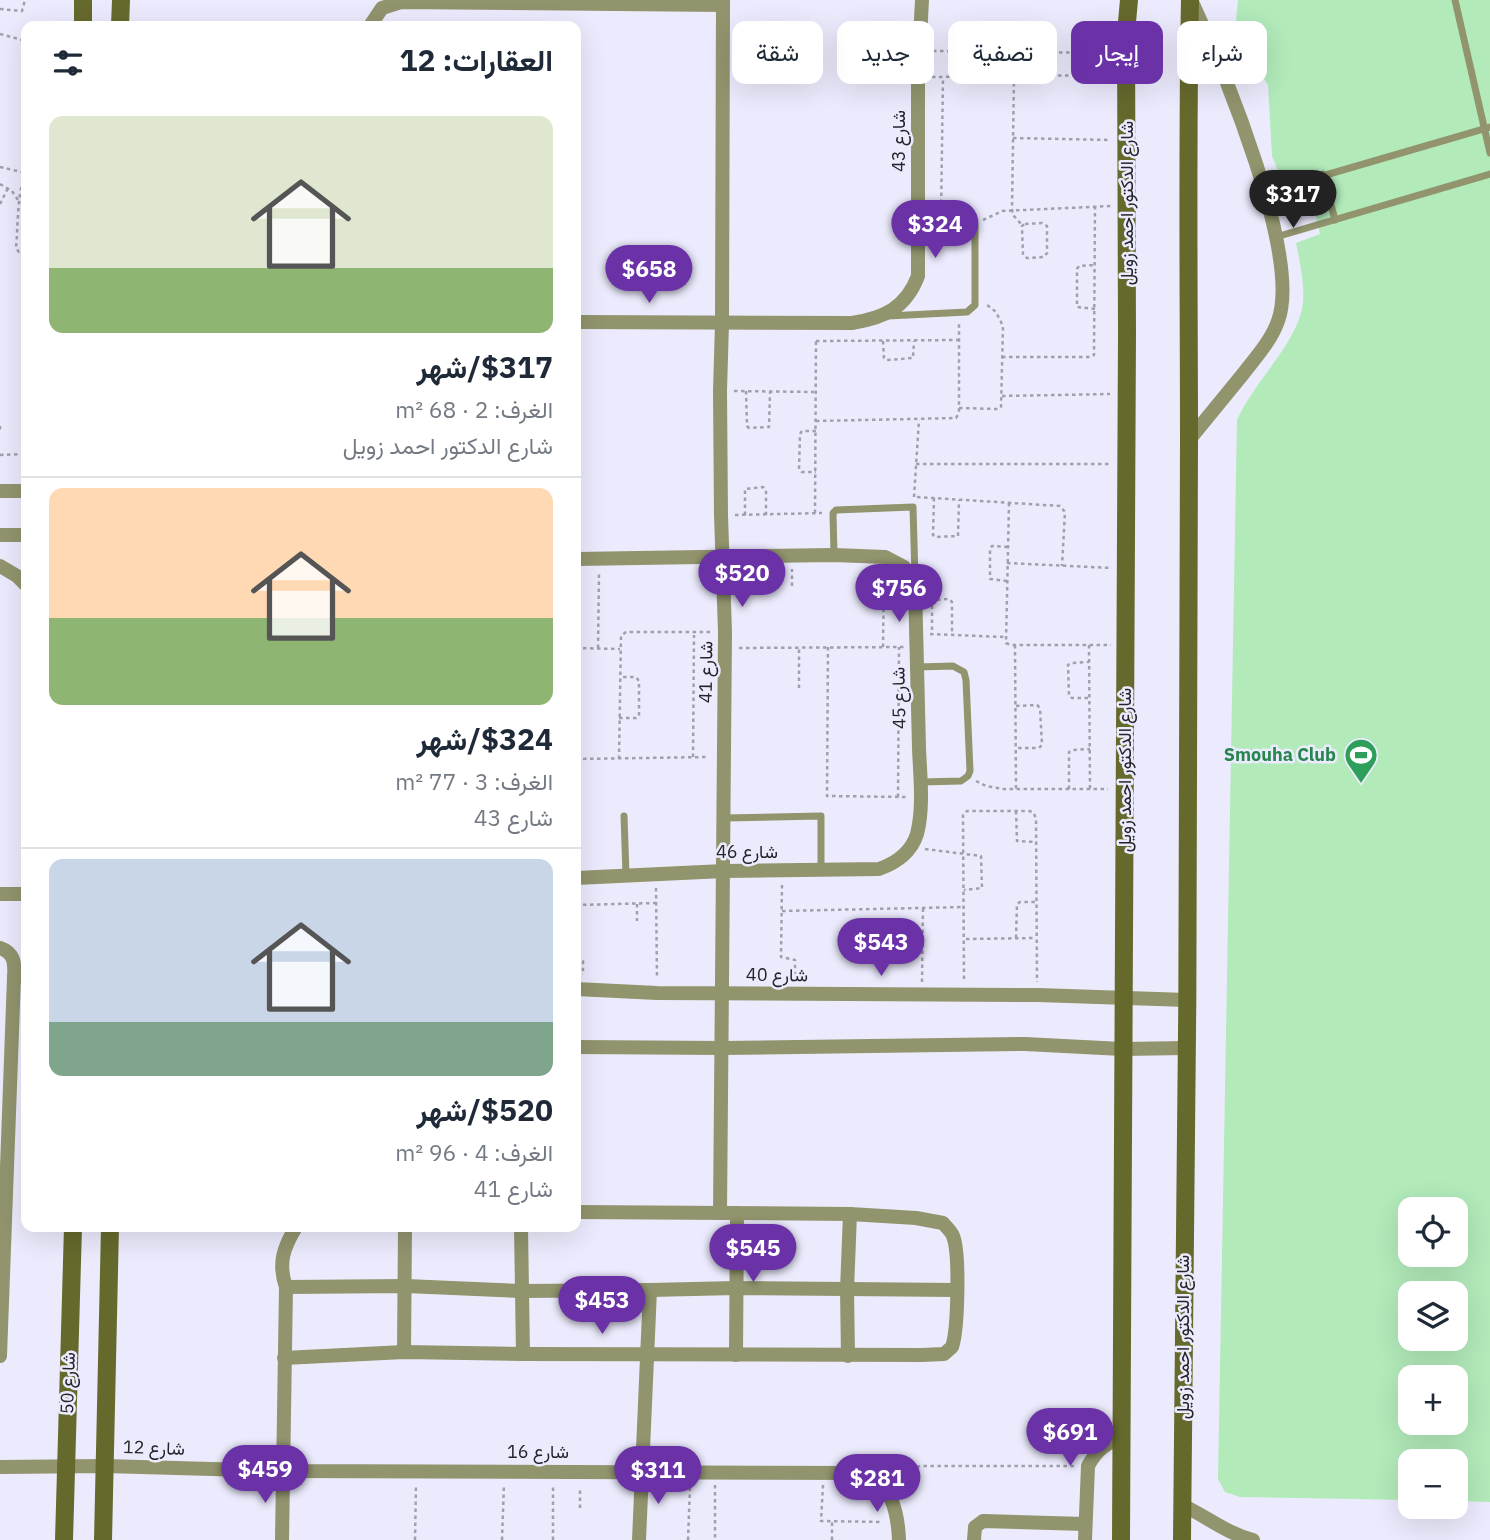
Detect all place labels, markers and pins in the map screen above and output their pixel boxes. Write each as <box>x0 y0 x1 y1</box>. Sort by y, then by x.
pin: $317 <box>1252 170 1334 230</box>
pin: $324 <box>894 201 976 260</box>
pin: $658 <box>608 246 690 305</box>
pin: $520 <box>701 550 783 609</box>
pin: $756 <box>858 564 940 624</box>
sports icon: Smouha Club <box>1342 736 1380 785</box>
place label: Smouha Club <box>1224 743 1336 766</box>
pin: $543 <box>840 918 922 978</box>
pin: $545 <box>712 1224 794 1284</box>
pin: $453 <box>561 1276 643 1336</box>
pin: $691 <box>1029 1408 1111 1468</box>
pin: $459 <box>224 1446 306 1505</box>
pin: $311 <box>617 1446 699 1506</box>
pin: $281 <box>836 1454 918 1514</box>

